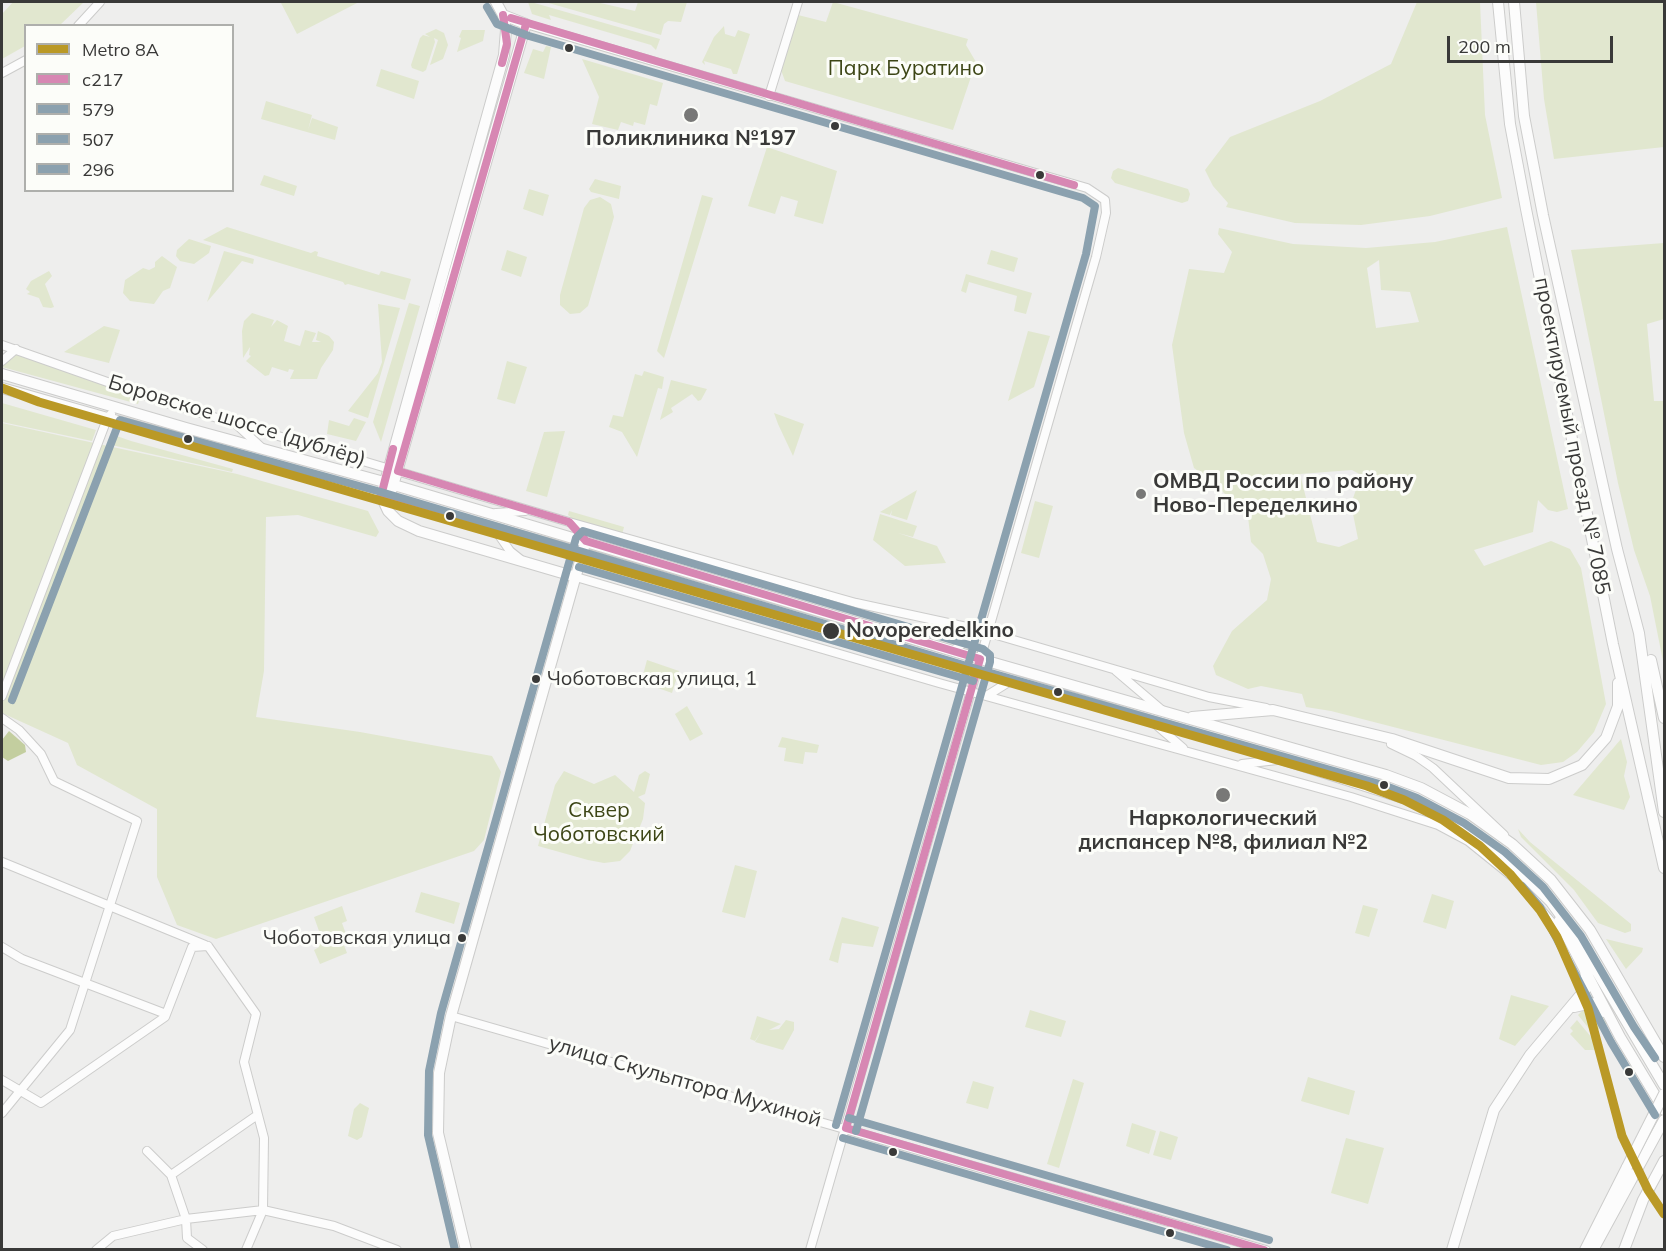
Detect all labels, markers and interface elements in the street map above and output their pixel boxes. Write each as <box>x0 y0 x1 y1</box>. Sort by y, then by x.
legend <box>24 24 234 192</box>
scale bar <box>1450 24 1616 62</box>
text: 200 m <box>1458 35 1511 58</box>
text: Metro 8А <box>82 38 159 61</box>
unlabelled marker <box>563 42 575 54</box>
park label: Парк Буратино <box>828 56 984 82</box>
text: с217 <box>82 68 124 91</box>
text: 579 <box>82 98 114 121</box>
marker: Поликлиника №197 <box>682 106 700 124</box>
unlabelled marker <box>829 120 841 132</box>
place label: Поликлиника №197 <box>586 126 796 152</box>
text: 507 <box>82 128 114 151</box>
text: 296 <box>82 158 114 181</box>
unlabelled marker <box>1034 169 1046 181</box>
street label: проектируемый проезд № 7085 <box>1529 275 1615 597</box>
street label: Боровское шоссе (дублёр) <box>105 370 369 472</box>
unlabelled marker <box>182 433 194 445</box>
place label: ОМВД России по району Ново-Переделкино <box>1153 469 1413 519</box>
marker: ОМВД России по району Ново-Переделкино <box>1134 487 1148 501</box>
unlabelled marker <box>444 510 456 522</box>
place label: Novoperedelkino <box>846 618 1014 644</box>
marker: Novoperedelkino <box>821 621 841 641</box>
place label: Чоботовская улица, 1 <box>547 667 757 691</box>
marker: Чоботовская улица, 1 <box>530 673 542 685</box>
unlabelled marker <box>1052 686 1064 698</box>
unlabelled marker <box>1378 779 1390 791</box>
marker: Наркологический диспансер №8, филиал №2 <box>1214 786 1232 804</box>
park label: Сквер Чоботовский <box>533 798 665 848</box>
place label: Наркологический диспансер №8, филиал №2 <box>1078 806 1368 856</box>
place label: Чоботовская улица <box>263 926 451 950</box>
marker: Чоботовская улица <box>456 932 468 944</box>
street label: улица Скульптора Мухиной <box>546 1031 824 1133</box>
unlabelled marker <box>1623 1066 1635 1078</box>
unlabelled marker <box>887 1146 899 1158</box>
unlabelled marker <box>1164 1227 1176 1239</box>

